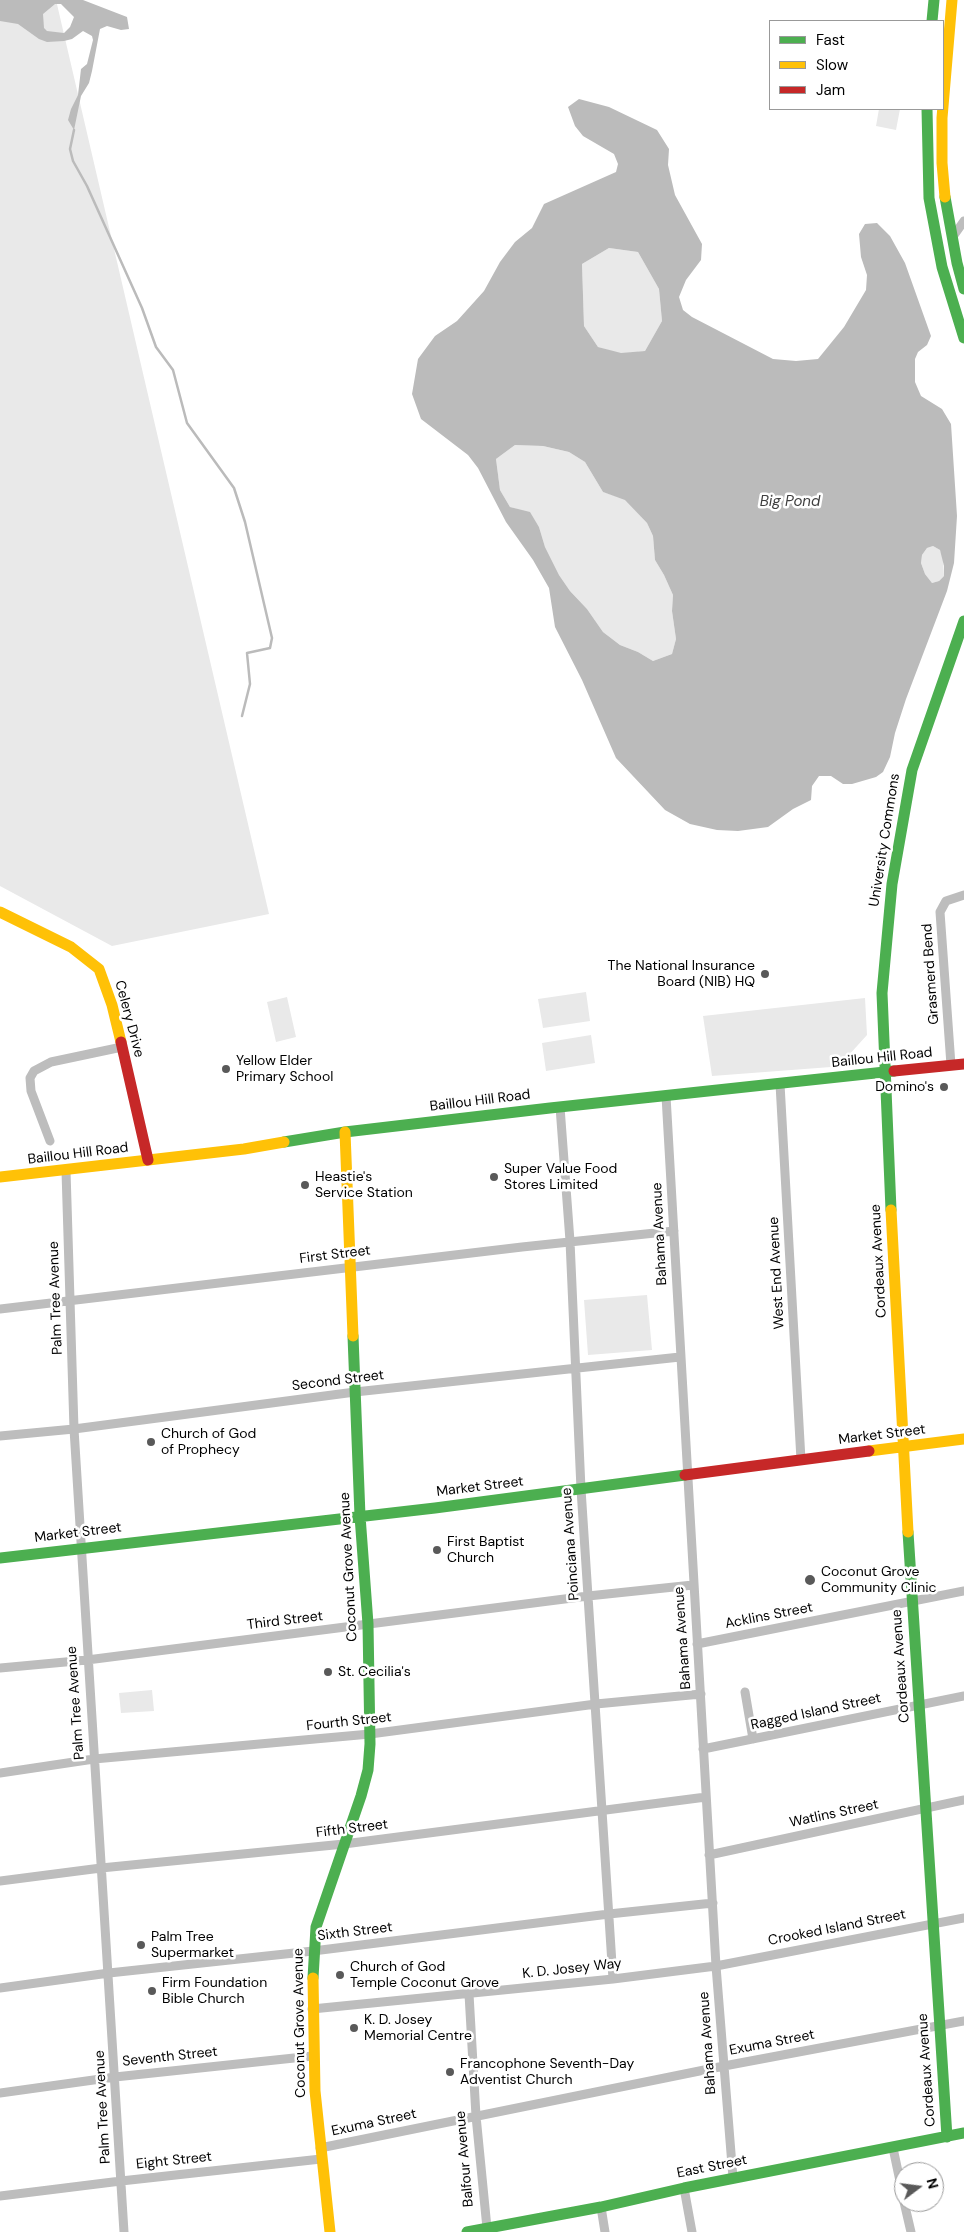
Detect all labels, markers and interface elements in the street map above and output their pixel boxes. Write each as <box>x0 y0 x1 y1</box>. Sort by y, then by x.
legend <box>769 20 944 110</box>
text: Fast <box>816 30 845 50</box>
text: Slow <box>816 55 848 75</box>
text: Jam <box>816 80 845 100</box>
water label: Big Pond <box>760 493 820 511</box>
street label: University Commons <box>866 772 904 908</box>
street label: Grasmerd Bend <box>919 923 943 1025</box>
place label: The National Insurance Board (NIB) HQ <box>608 958 755 990</box>
marker: The National Insurance Board (NIB) HQ <box>759 968 771 980</box>
street label: Celery Drive <box>111 979 147 1059</box>
street label: Baillou Hill Road <box>831 1044 933 1072</box>
place label: Yellow Elder Primary School <box>236 1053 333 1086</box>
marker: Yellow Elder Primary School <box>220 1063 232 1075</box>
place label: Domino's <box>875 1079 934 1095</box>
marker: Domino's <box>938 1081 950 1093</box>
street label: Baillou Hill Road <box>429 1086 531 1116</box>
street label: Baillou Hill Road <box>27 1139 129 1169</box>
place label: Super Value Food Stores Limited <box>504 1161 617 1194</box>
place label: Heastie's Service Station <box>315 1169 413 1202</box>
marker: Super Value Food Stores Limited <box>488 1171 500 1183</box>
marker: Heastie's Service Station <box>299 1179 311 1191</box>
street label: Bahama Avenue <box>649 1182 671 1286</box>
street label: Cordeaux Avenue <box>868 1204 890 1318</box>
street label: West End Avenue <box>766 1216 788 1330</box>
street label: Palm Tree Avenue <box>46 1241 66 1355</box>
street label: First Street <box>298 1242 372 1268</box>
street label: Second Street <box>291 1367 385 1395</box>
street label: Market Street <box>837 1421 927 1449</box>
place label: Church of God of Prophecy <box>161 1426 256 1458</box>
marker: Church of God of Prophecy <box>145 1436 157 1448</box>
street label: Market Street <box>435 1473 525 1501</box>
street label: Poinciana Avenue <box>559 1487 583 1601</box>
street label: Coconut Grove Avenue <box>337 1492 361 1642</box>
street label: Market Street <box>33 1519 123 1547</box>
place label: First Baptist Church <box>447 1534 525 1566</box>
marker: First Baptist Church <box>431 1544 443 1556</box>
place label: Coconut Grove Community Clinic <box>821 1564 937 1596</box>
marker: Coconut Grove Community Clinic <box>803 1573 817 1587</box>
street label: Bahama Avenue <box>671 1586 695 1690</box>
street label: Acklins Street <box>724 1599 814 1633</box>
street label: Third Street <box>246 1608 324 1634</box>
street label: Cordeaux Avenue <box>889 1609 913 1723</box>
street label: Palm Tree Avenue <box>64 1646 88 1760</box>
place label: St. Cecilia's <box>338 1664 411 1680</box>
marker: St. Cecilia's <box>322 1666 334 1678</box>
street label: Ragged Island Street <box>749 1690 883 1734</box>
street label: Fourth Street <box>306 1709 392 1735</box>
street label: Watlins Street <box>788 1796 880 1832</box>
street label: Fifth Street <box>315 1816 389 1842</box>
street label: Crooked Island Street <box>767 1906 907 1950</box>
street label: Sixth Street <box>317 1919 393 1945</box>
place label: Palm Tree Supermarket <box>151 1929 234 1961</box>
marker: Palm Tree Supermarket <box>135 1939 147 1951</box>
street label: Coconut Grove Avenue <box>290 1948 310 2098</box>
street label: K. D. Josey Way <box>521 1955 623 1983</box>
place label: Church of God Temple Coconut Grove <box>350 1959 499 1991</box>
marker: Church of God Temple Coconut Grove <box>334 1969 346 1981</box>
place label: Firm Foundation Bible Church <box>162 1975 267 2008</box>
marker: Firm Foundation Bible Church <box>146 1985 158 1997</box>
street label: Bahama Avenue <box>696 1991 720 2095</box>
place label: K. D. Josey Memorial Centre <box>364 2012 472 2044</box>
street label: Cordeaux Avenue <box>915 2013 939 2127</box>
marker: K. D. Josey Memorial Centre <box>348 2022 360 2034</box>
street label: Exuma Street <box>728 2027 816 2059</box>
street label: Seventh Street <box>122 2044 218 2070</box>
street label: Palm Tree Avenue <box>92 2050 114 2164</box>
place label: Francophone Seventh-Day Adventist Church <box>460 2056 634 2088</box>
marker: Francophone Seventh-Day Adventist Church <box>444 2066 456 2078</box>
street label: Exuma Street <box>330 2106 418 2140</box>
street label: Balfour Avenue <box>452 2110 478 2208</box>
street label: Eight Street <box>135 2149 213 2173</box>
street label: East Street <box>675 2152 749 2182</box>
north arrow <box>894 2162 944 2212</box>
text: N <box>923 2176 943 2191</box>

